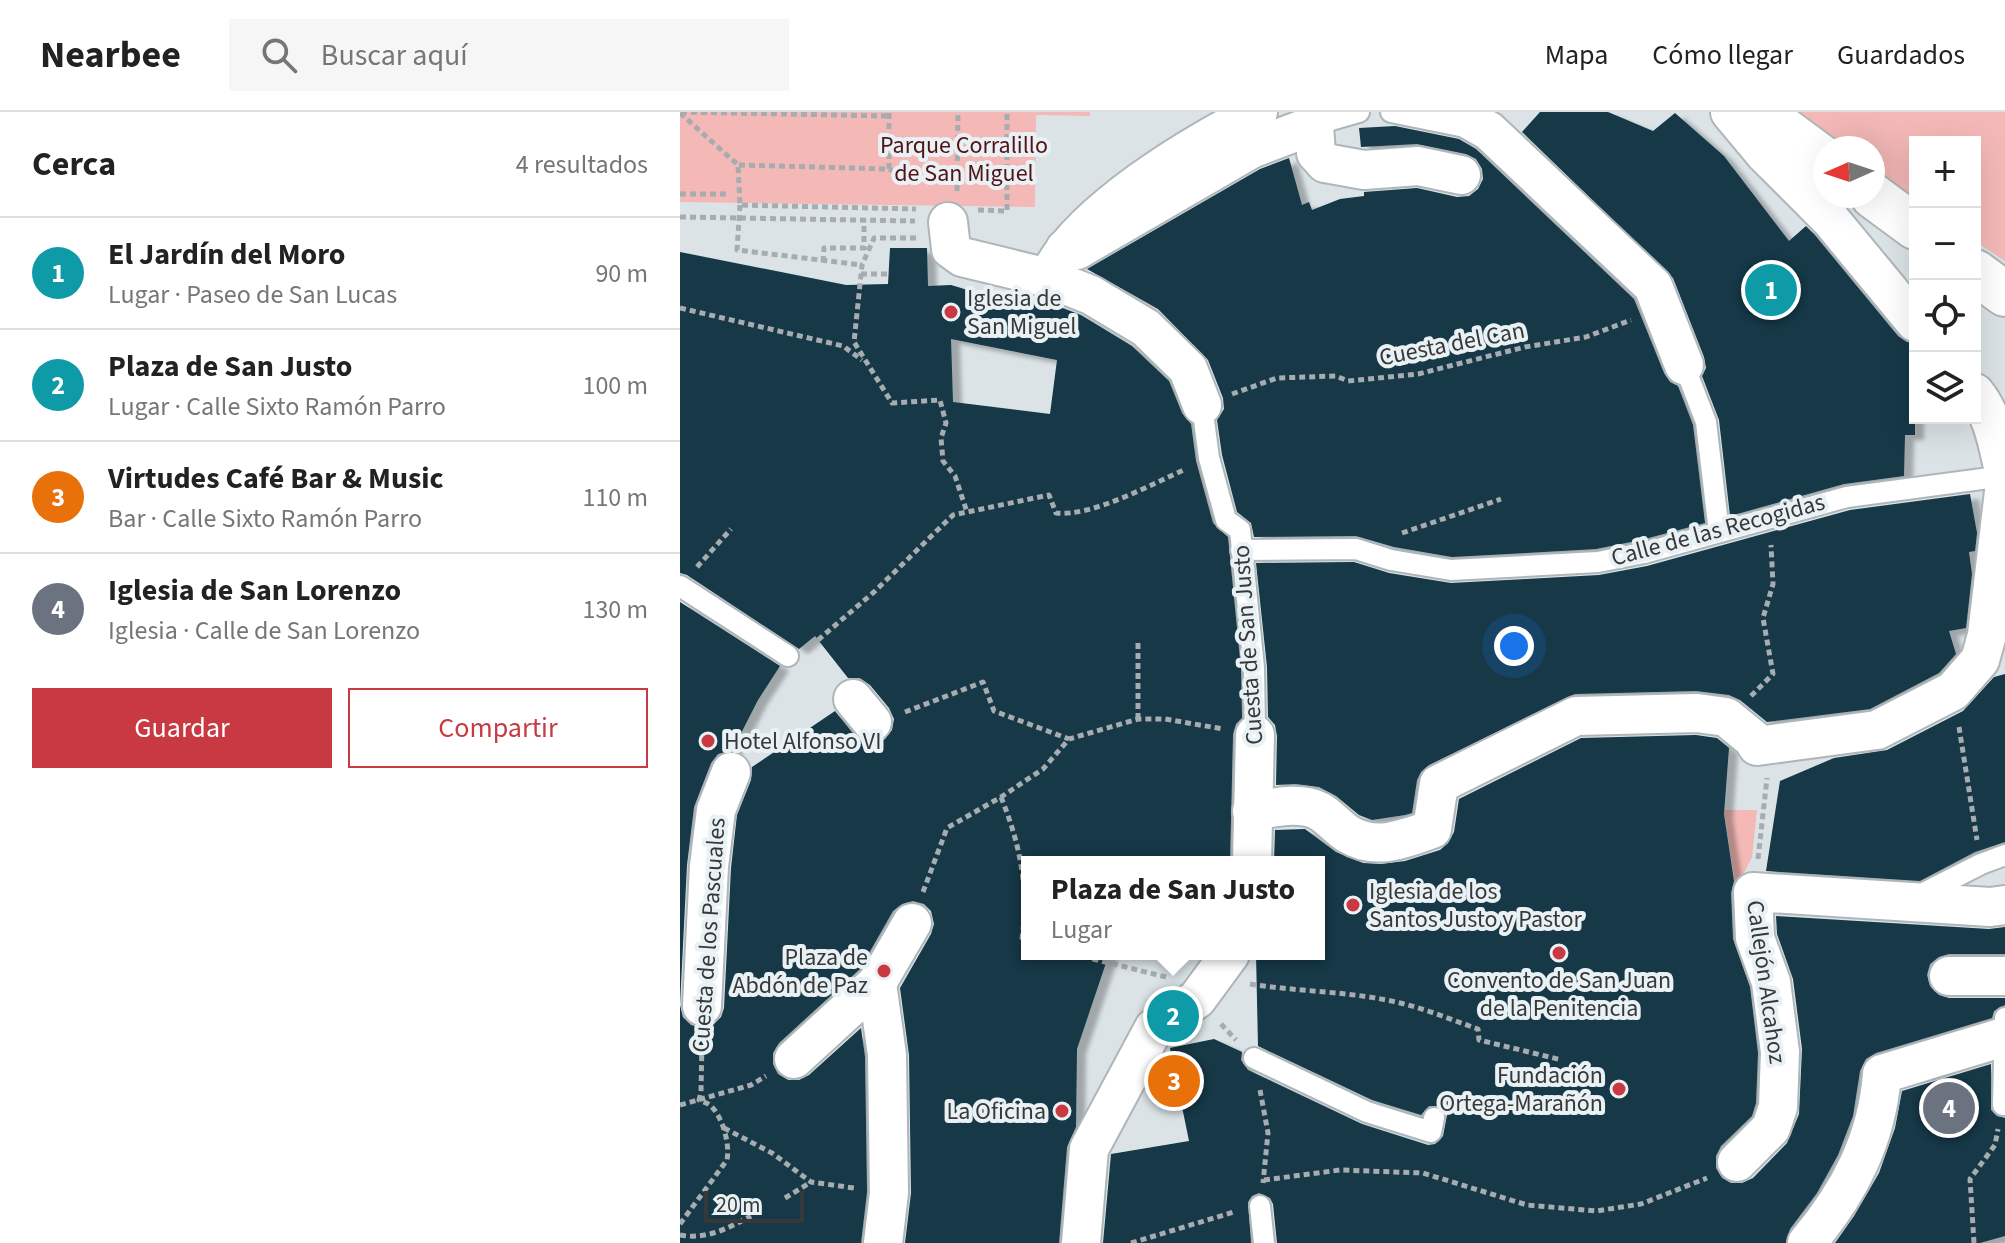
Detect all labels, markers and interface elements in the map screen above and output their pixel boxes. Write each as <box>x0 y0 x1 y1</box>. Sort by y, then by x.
search box <box>229 19 789 91</box>
text: Nearbee <box>40 28 181 82</box>
icon: search <box>257 33 301 77</box>
text: Buscar aquí <box>321 34 468 77</box>
text: Mapa <box>1545 35 1608 75</box>
text: Cómo llegar <box>1652 35 1793 75</box>
text: Guardados <box>1837 35 1965 75</box>
park label: Parque Corralillo de San Miguel <box>880 128 1048 191</box>
north arrow <box>1813 136 1885 208</box>
map controls <box>1909 136 1981 424</box>
button: + <box>1909 136 1981 208</box>
text: Cerca <box>32 140 116 189</box>
text: 4 resultados <box>516 146 648 183</box>
button: − <box>1909 208 1981 280</box>
text: El Jardín del Moro <box>108 233 345 276</box>
text: 1 <box>51 255 65 292</box>
text: 90 m <box>595 255 648 292</box>
pin: 1 <box>1745 260 1797 320</box>
text: Lugar · Paseo de San Lucas <box>108 276 397 313</box>
button: locate <box>1909 280 1981 352</box>
place label: Iglesia de San Miguel <box>967 281 1076 344</box>
marker: Iglesia de San Miguel <box>942 303 960 321</box>
street label: Cuesta del Can <box>1376 313 1528 375</box>
text: Plaza de San Justo <box>108 345 352 388</box>
button: layers <box>1909 352 1981 424</box>
text: 2 <box>51 367 65 404</box>
text: 100 m <box>582 367 648 404</box>
text: Lugar · Calle Sixto Ramón Parro <box>108 388 446 425</box>
text: Virtudes Café Bar & Music <box>108 457 444 500</box>
text: 3 <box>51 479 65 516</box>
text: 110 m <box>582 479 648 516</box>
street label: Calle de las Recogidas <box>1607 485 1829 575</box>
text: Bar · Calle Sixto Ramón Parro <box>108 500 422 537</box>
street label: Cuesta de San Justo <box>1224 544 1272 746</box>
text: Iglesia de San Lorenzo <box>108 569 401 612</box>
text: 4 <box>51 591 65 628</box>
text: 130 m <box>582 591 648 628</box>
text: Iglesia · Calle de San Lorenzo <box>108 612 420 649</box>
your location <box>1494 626 1534 666</box>
button: Guardar <box>32 688 332 768</box>
button: Compartir <box>348 688 648 768</box>
place label: Hotel Alfonso VI <box>724 724 881 759</box>
marker: Hotel Alfonso VI <box>699 732 717 750</box>
street label: Cuesta de los Pascuales <box>683 816 735 1054</box>
popup <box>1021 856 1325 960</box>
text: Plaza de San Justo <box>1051 868 1295 911</box>
place label: Iglesia de los Santos Justo y Pastor <box>1369 874 1582 937</box>
marker: Iglesia de los Santos Justo y Pastor <box>1344 896 1362 914</box>
street label: Callejón Alcahoz <box>1737 898 1795 1066</box>
text: Lugar <box>1051 911 1112 948</box>
place label: Plaza de Abdón de Paz <box>733 940 868 1003</box>
marker: Convento de San Juan de la Penitencia <box>1550 944 1568 962</box>
marker: Plaza de Abdón de Paz <box>875 962 893 980</box>
place label: Convento de San Juan de la Penitencia <box>1447 963 1671 1026</box>
pin: 2 <box>1147 986 1199 1046</box>
pin: 3 <box>1148 1051 1200 1111</box>
place label: Fundación Ortega-Marañón <box>1439 1058 1603 1121</box>
pin: 4 <box>1923 1078 1975 1138</box>
marker: Fundación Ortega-Marañón <box>1610 1080 1628 1098</box>
place label: La Oficina <box>947 1094 1046 1129</box>
marker: La Oficina <box>1053 1102 1071 1120</box>
scale bar <box>704 1187 804 1223</box>
text: 20 m <box>716 1189 761 1221</box>

